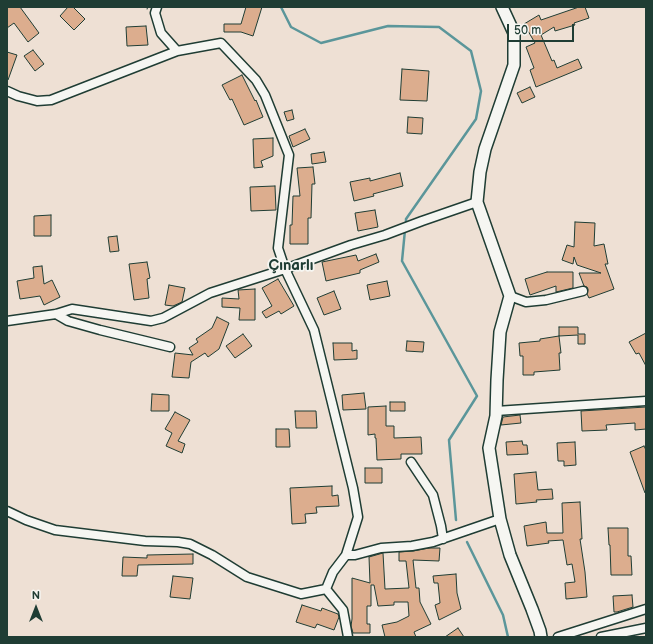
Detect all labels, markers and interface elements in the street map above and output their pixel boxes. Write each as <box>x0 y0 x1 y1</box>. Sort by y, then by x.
scale bar <box>509 16 576 42</box>
text: 50 m <box>514 23 541 38</box>
district label: Çınarlı <box>269 257 313 275</box>
north arrow <box>16 588 56 628</box>
text: N <box>32 589 40 602</box>

